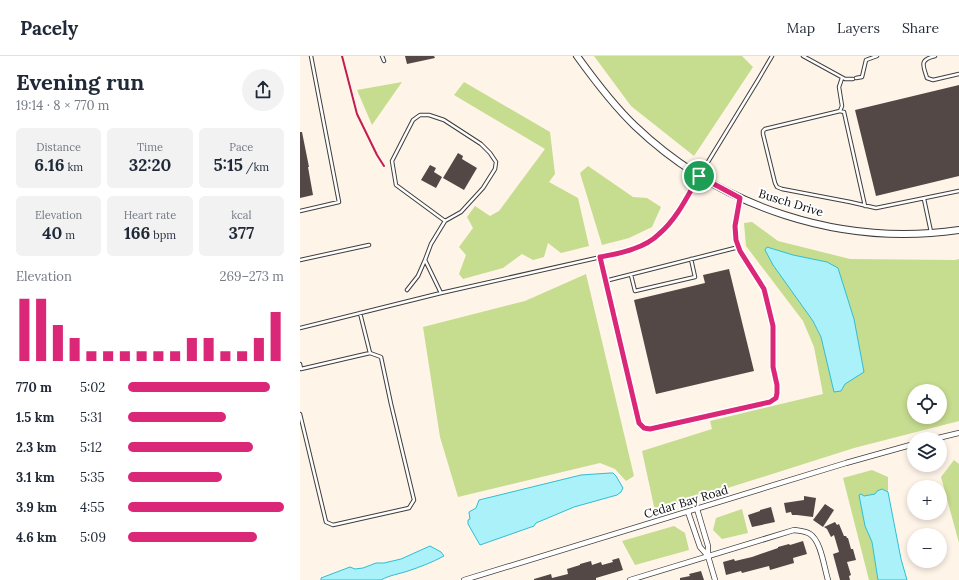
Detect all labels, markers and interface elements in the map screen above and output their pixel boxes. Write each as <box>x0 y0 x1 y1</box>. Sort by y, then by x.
text: Pacely <box>20 16 78 40</box>
text: Map <box>787 19 815 37</box>
text: Layers <box>837 19 880 37</box>
text: Share <box>902 19 939 37</box>
text: Evening run <box>16 68 144 96</box>
button: share <box>242 69 284 111</box>
text: 19:14 · 8 × 770 m <box>16 97 110 114</box>
text: Distance <box>36 140 81 154</box>
text: Time <box>137 140 163 154</box>
text: Pace <box>229 140 253 154</box>
text: 6.16 <box>34 154 65 176</box>
text: 32:20 <box>129 154 171 176</box>
text: 5:15 <box>213 154 243 176</box>
pin <box>682 159 716 193</box>
text: km <box>65 160 83 174</box>
text: /km <box>243 160 269 174</box>
icon: arrive <box>688 165 710 187</box>
street label: Busch Drive <box>757 186 826 220</box>
text: Elevation <box>35 208 82 222</box>
text: Heart rate <box>124 208 176 222</box>
text: kcal <box>231 208 251 222</box>
text: 40 <box>42 222 62 244</box>
text: 166 <box>124 222 150 244</box>
text: 377 <box>228 222 254 244</box>
text: m <box>62 228 75 242</box>
text: bpm <box>150 228 176 242</box>
text: Elevation <box>16 268 72 285</box>
text: 269–273 m <box>219 268 284 285</box>
text: 770 m <box>16 379 52 396</box>
text: 5:02 <box>80 379 105 396</box>
map controls <box>907 384 947 568</box>
button: locate <box>907 384 947 424</box>
text: 1.5 km <box>16 409 54 426</box>
text: 5:31 <box>80 409 102 426</box>
button: layers <box>907 432 947 472</box>
text: 2.3 km <box>16 439 56 456</box>
text: 5:12 <box>80 439 102 456</box>
text: 3.1 km <box>16 469 55 486</box>
text: 5:35 <box>80 469 105 486</box>
button: + <box>907 480 947 520</box>
street label: Cedar Bay Road <box>642 482 730 521</box>
text: 3.9 km <box>16 499 57 516</box>
text: 4:55 <box>80 499 104 516</box>
button: − <box>907 528 947 568</box>
text: 4.6 km <box>16 529 57 546</box>
text: 5:09 <box>80 529 106 546</box>

